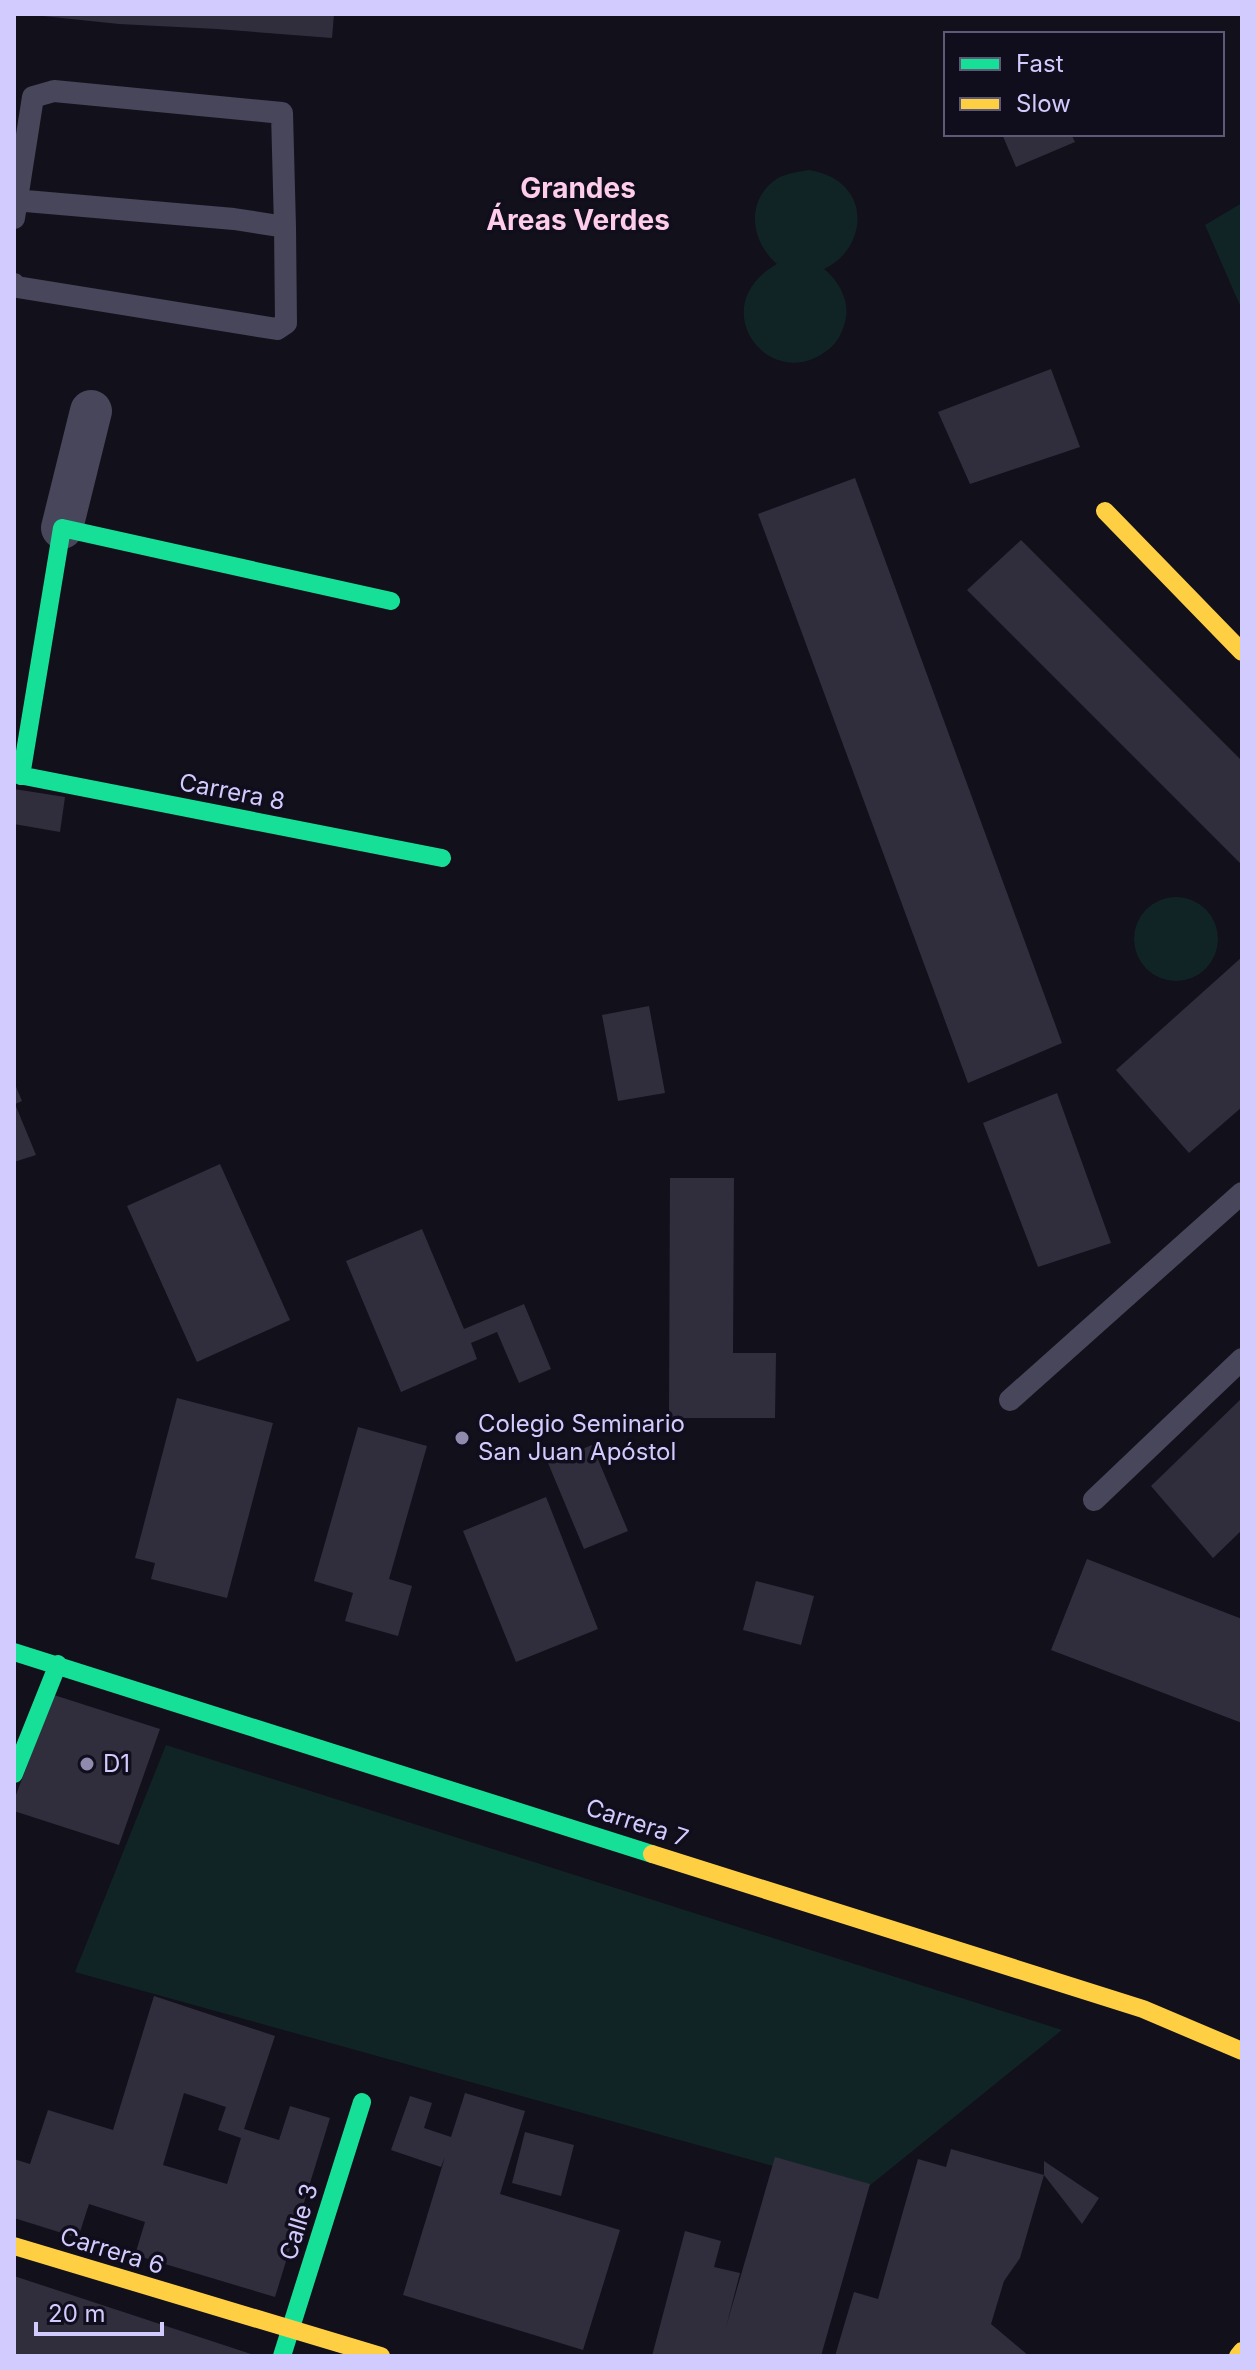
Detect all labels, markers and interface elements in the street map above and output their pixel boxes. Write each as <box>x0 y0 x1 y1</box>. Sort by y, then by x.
legend <box>944 32 1224 136</box>
text: Fast <box>1016 49 1064 78</box>
text: Slow <box>1016 89 1071 118</box>
district label: Grandes Áreas Verdes <box>486 171 670 237</box>
street label: Carrera 8 <box>177 767 287 816</box>
place label: Colegio Seminario San Juan Apóstol <box>478 1409 685 1466</box>
marker: Colegio Seminario San Juan Apóstol <box>453 1429 471 1447</box>
place label: D1 <box>103 1749 130 1778</box>
marker: D1 <box>78 1755 96 1773</box>
street label: Carrera 7 <box>582 1792 692 1853</box>
street label: Calle 3 <box>273 2180 324 2263</box>
street label: Carrera 6 <box>57 2221 168 2280</box>
scale bar <box>36 2286 162 2336</box>
text: 20 m <box>48 2299 106 2328</box>

